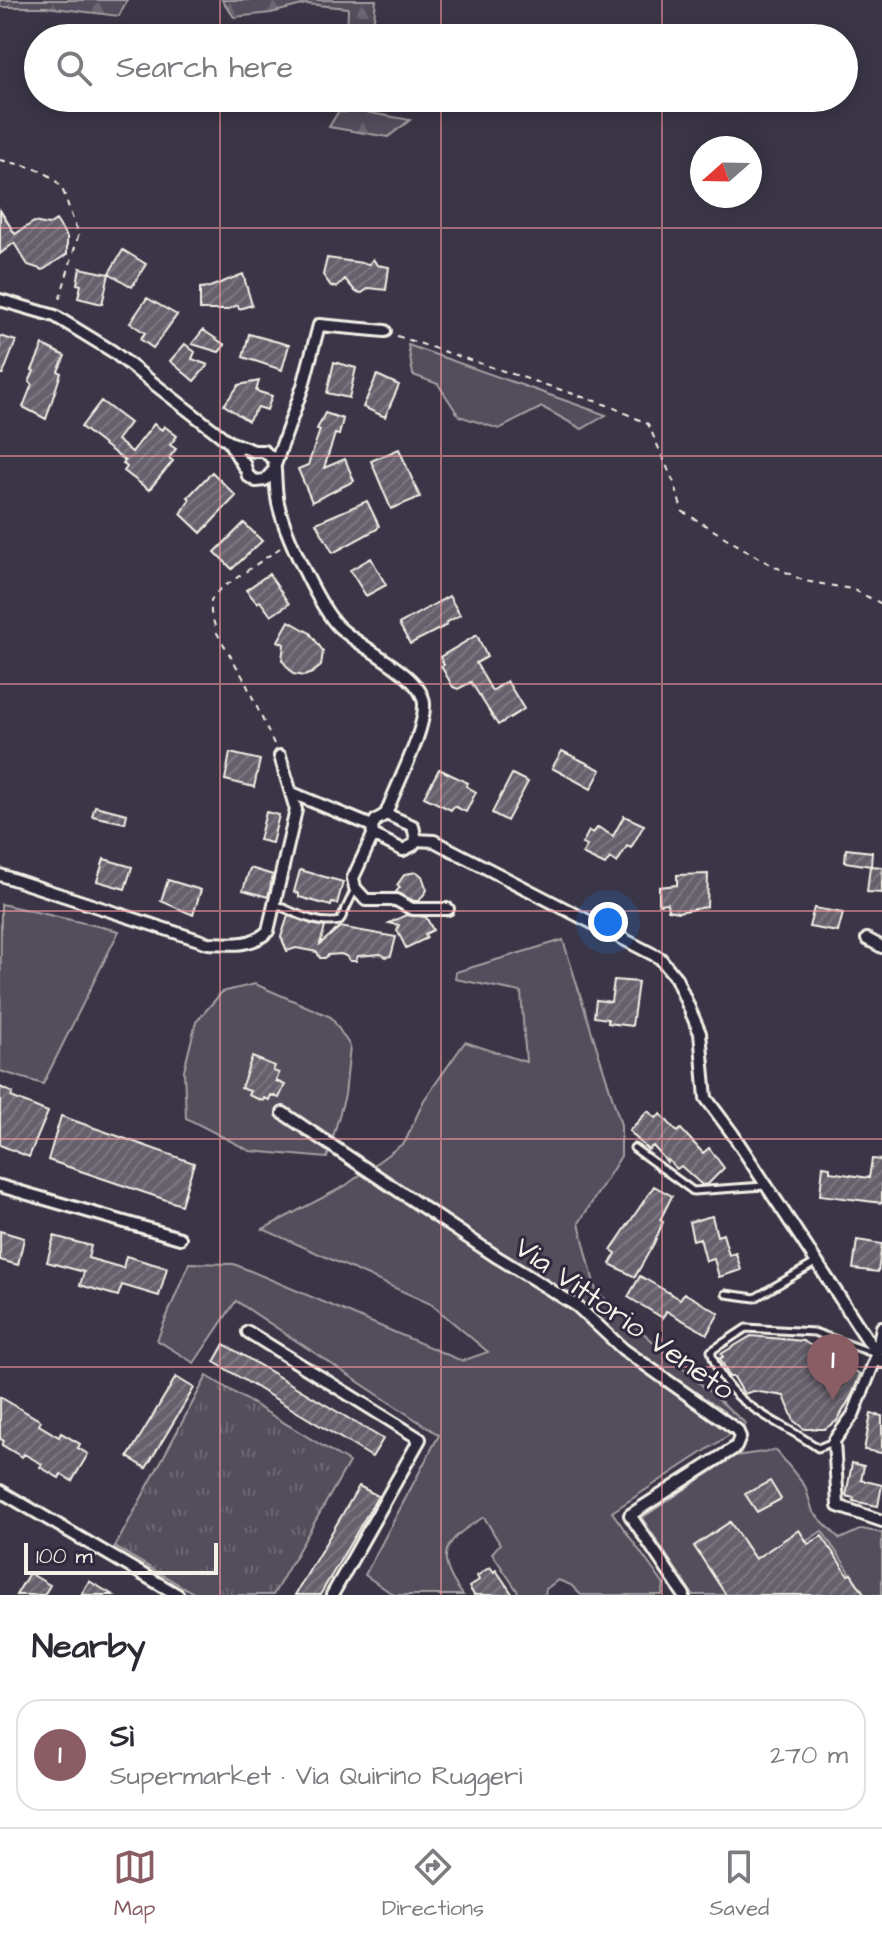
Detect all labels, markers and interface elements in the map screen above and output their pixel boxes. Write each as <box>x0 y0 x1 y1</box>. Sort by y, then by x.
search box <box>24 24 858 112</box>
icon: search <box>52 46 96 90</box>
text: Search here <box>116 47 293 89</box>
north arrow <box>690 136 762 208</box>
your location <box>588 902 628 942</box>
street label: Via Vittorio Veneto <box>506 1227 743 1411</box>
pin: 1 <box>807 1334 859 1400</box>
scale bar <box>24 1539 218 1575</box>
text: 100 m <box>36 1541 93 1572</box>
text: Nearby <box>32 1623 146 1671</box>
text: Sì <box>110 1716 134 1758</box>
text: 1 <box>58 1737 62 1773</box>
text: 270 m <box>770 1737 848 1773</box>
text: Supermarket · Via Quirino Ruggeri <box>110 1758 522 1794</box>
tab: Map <box>113 1845 157 1924</box>
tab: Directions <box>382 1845 484 1924</box>
tab: Saved <box>709 1845 769 1924</box>

